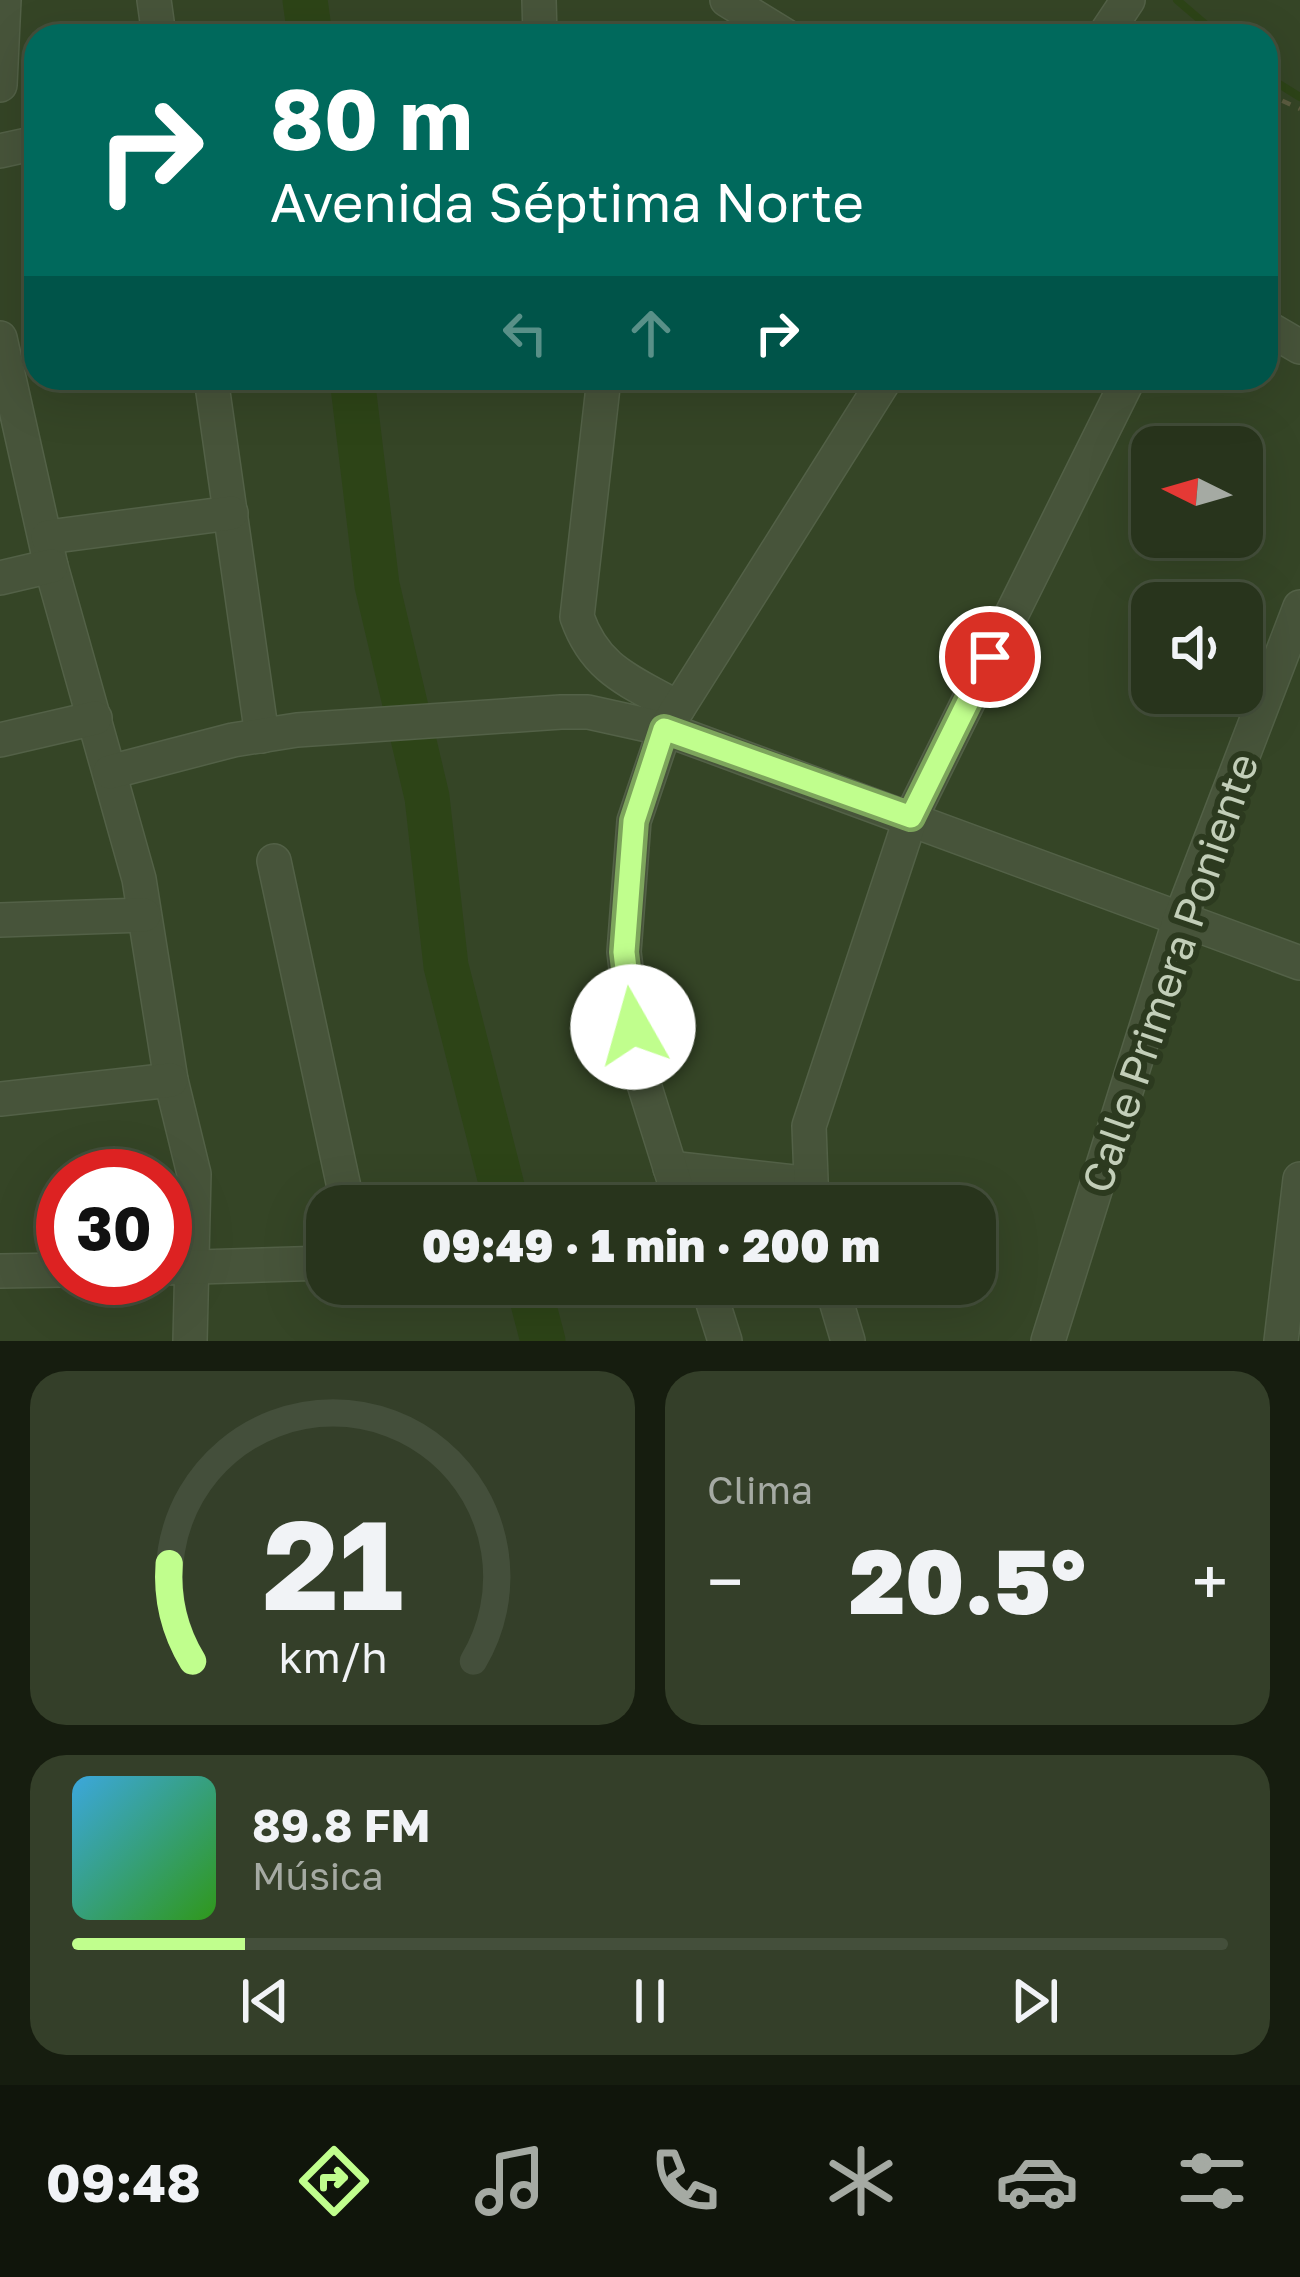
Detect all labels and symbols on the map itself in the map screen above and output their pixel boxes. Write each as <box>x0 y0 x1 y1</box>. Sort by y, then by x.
north arrow <box>1131 426 1263 558</box>
pin <box>939 606 1041 708</box>
street label: Calle Primera Poniente <box>1070 747 1268 1199</box>
position arrow <box>570 964 696 1090</box>
speed limit sign: 30 <box>36 1149 192 1305</box>

